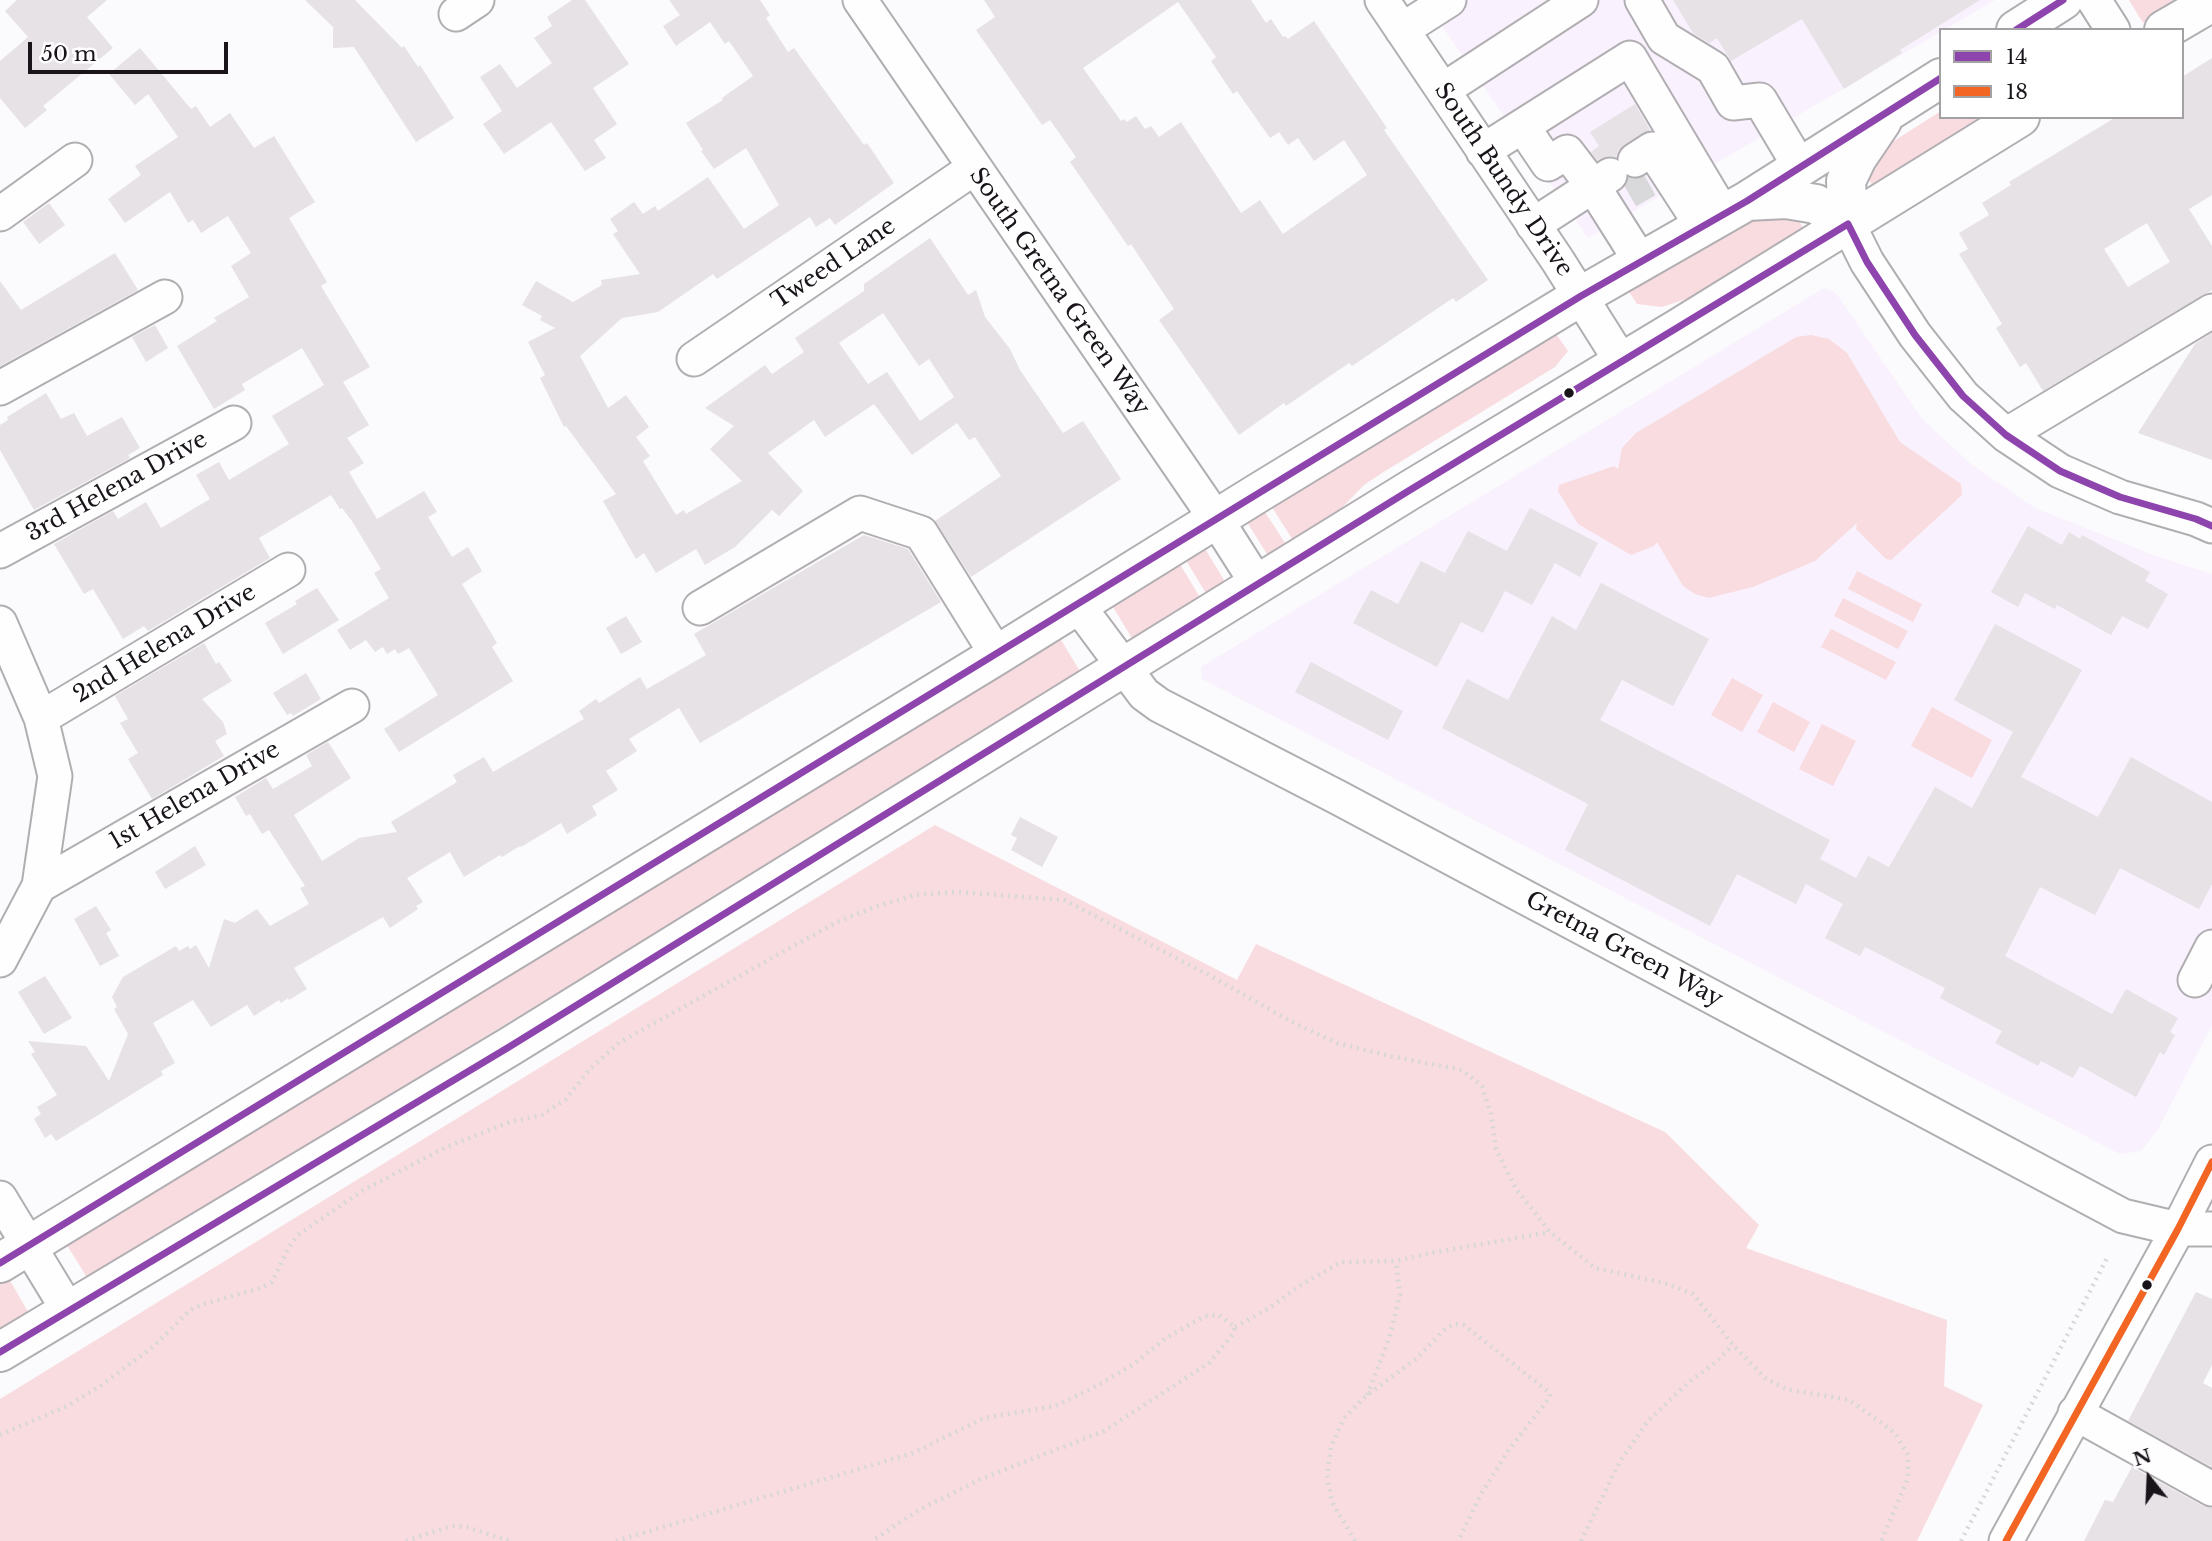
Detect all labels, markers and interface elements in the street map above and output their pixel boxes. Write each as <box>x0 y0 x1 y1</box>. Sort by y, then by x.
scale bar <box>32 28 231 72</box>
legend <box>1939 28 2184 119</box>
text: 50 m <box>41 41 96 67</box>
text: 14 <box>2006 44 2028 70</box>
street label: South Bundy Drive <box>1428 78 1578 282</box>
text: 18 <box>2006 79 2028 105</box>
street label: South Gretna Green Way <box>963 163 1155 421</box>
street label: Tweed Lane <box>767 213 901 315</box>
unlabelled marker <box>1562 386 1576 400</box>
street label: 3rd Helena Drive <box>22 426 212 548</box>
street label: 2nd Helena Drive <box>69 579 261 709</box>
street label: 1st Helena Drive <box>105 736 285 856</box>
street label: Gretna Green Way <box>1521 886 1727 1014</box>
unlabelled marker <box>2140 1278 2154 1292</box>
north arrow <box>2114 1443 2184 1513</box>
text: N <box>2130 1444 2154 1471</box>

